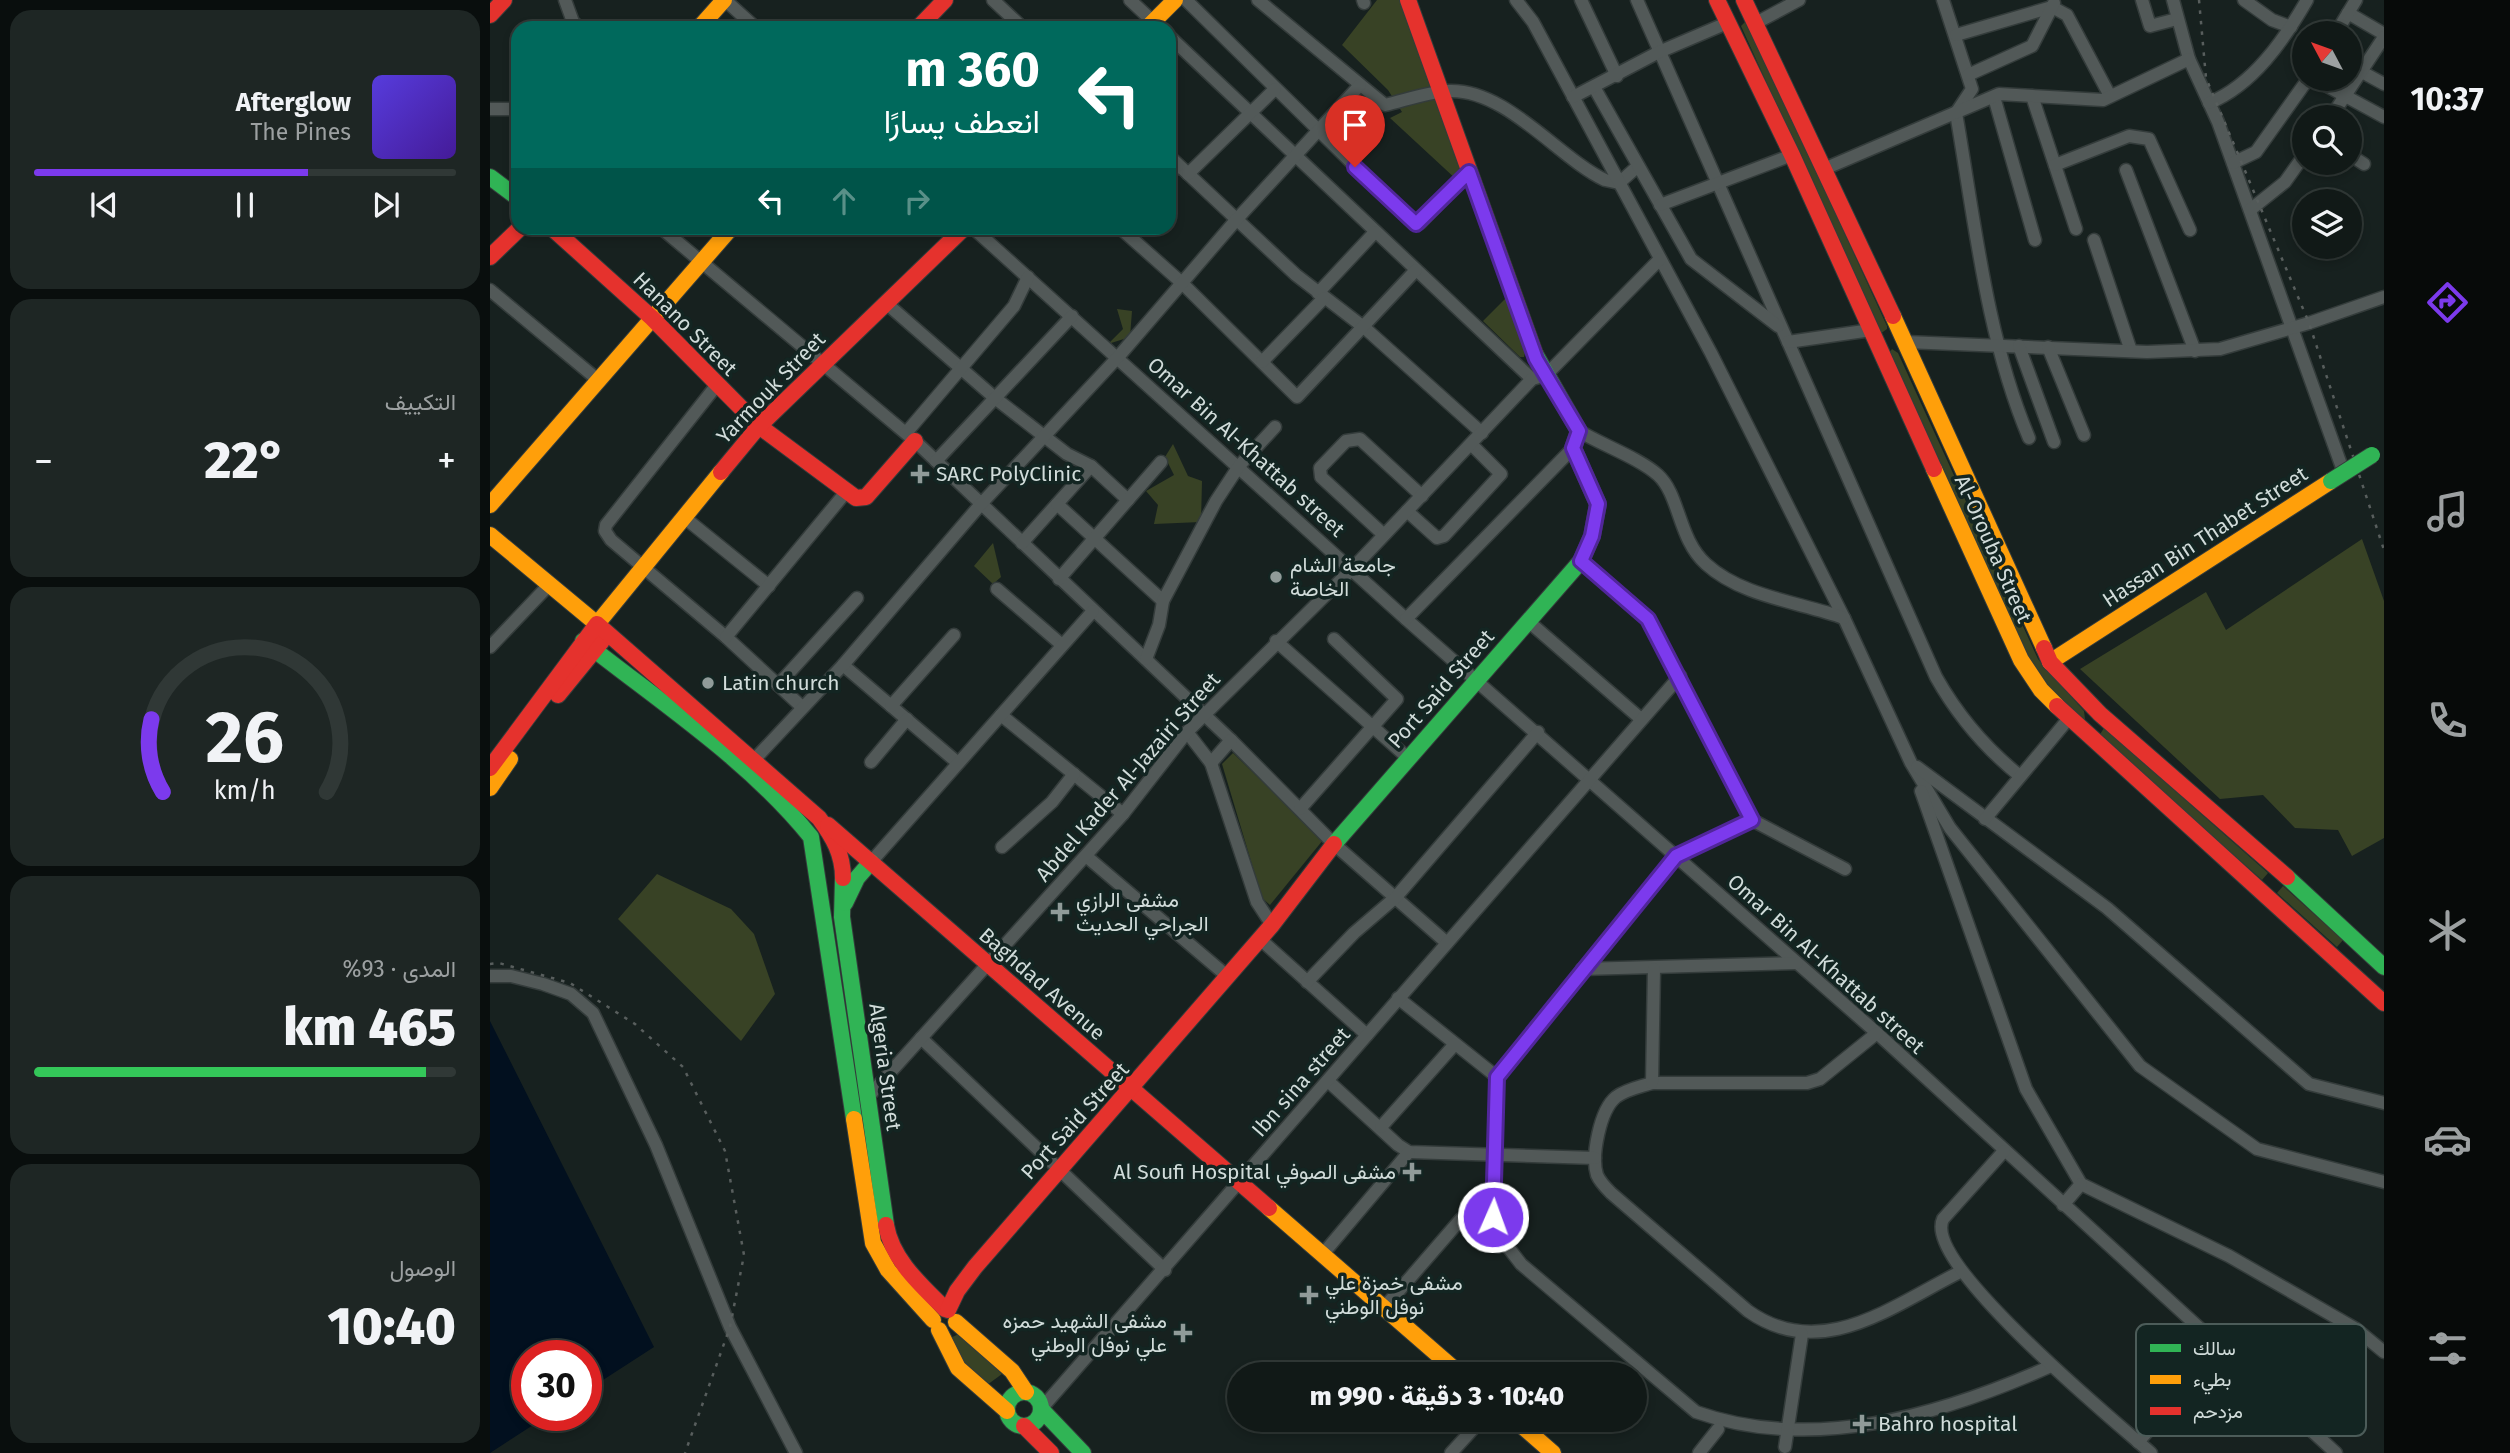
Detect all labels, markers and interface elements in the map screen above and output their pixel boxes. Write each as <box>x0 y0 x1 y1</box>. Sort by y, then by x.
north arrow <box>2292 21 2362 91</box>
map controls <box>2292 21 2362 259</box>
text: 360 m <box>905 40 1040 99</box>
icon: left <box>1064 49 1155 140</box>
text: 10:37 <box>2410 80 2484 118</box>
text: Afterglow <box>236 87 351 118</box>
pin <box>1325 95 1385 167</box>
text: انعطف يسارًا <box>884 103 1040 141</box>
button: search <box>2292 105 2362 175</box>
icon: arrive <box>1336 106 1374 144</box>
text: The Pines <box>250 118 351 146</box>
icon: left <box>752 182 790 220</box>
icon: ahead <box>825 182 863 220</box>
icon: right <box>898 182 936 220</box>
icon: previous <box>85 186 123 224</box>
icon: pause <box>226 186 264 224</box>
icon: next <box>367 186 405 224</box>
button: layers <box>2292 189 2362 259</box>
street label: Hanano Street <box>628 267 743 382</box>
icon: directions <box>2423 278 2472 327</box>
street label: Yarmouk Street <box>711 326 831 449</box>
street label: Omar Bin Al-Khattab street <box>1142 352 1350 543</box>
text: التكييف <box>385 388 456 416</box>
text: 22° <box>204 429 286 492</box>
text: − <box>34 438 53 484</box>
text: + <box>437 438 456 484</box>
place label: SARC PolyClinic <box>936 461 1081 487</box>
street label: Hassan Bin Thabet Street <box>2098 461 2313 613</box>
marker: SARC PolyClinic <box>910 464 930 484</box>
street label: Al-Orouba Street <box>1949 471 2037 627</box>
icon: music <box>2423 487 2472 536</box>
place label: جامعة الشام الخاصة <box>1290 552 1396 602</box>
marker: جامعة الشام الخاصة <box>1268 569 1284 585</box>
street label: Port Said Street <box>1382 624 1500 754</box>
street label: Abdel Kader Al-Jazairi Street <box>1030 667 1226 887</box>
place label: Latin church <box>722 670 839 696</box>
marker: Latin church <box>700 675 716 691</box>
text: 26 <box>206 695 284 782</box>
icon: phone <box>2423 696 2472 745</box>
text: km/h <box>214 776 276 806</box>
street label: Omar Bin Al-Khattab street <box>1722 869 1930 1060</box>
place label: مشفى الرازي الجراحي الحديث <box>1076 887 1209 941</box>
marker: مشفى الرازي الجراحي الحديث <box>1050 902 1070 922</box>
icon: climate <box>2423 906 2472 955</box>
street label: Baghdad Avenue <box>973 922 1111 1046</box>
text: المدى · 93% <box>343 955 456 983</box>
text: 465 km <box>283 996 456 1059</box>
street label: Algeria Street <box>863 1002 907 1133</box>
street label: Ibn sina street <box>1246 1021 1356 1142</box>
street label: Port Said Street <box>1015 1057 1135 1185</box>
icon: car <box>2423 1115 2472 1164</box>
place label: Al Soufi Hospital مشفى الصوفي <box>1113 1159 1396 1189</box>
marker: Al Soufi Hospital مشفى الصوفي <box>1402 1162 1422 1182</box>
position arrow <box>1456 1180 1530 1254</box>
text: الوصول <box>390 1254 456 1282</box>
place label: مشفى خمزة علي نوفل الوطني <box>1325 1270 1463 1324</box>
marker: مشفى خمزة علي نوفل الوطني <box>1299 1285 1319 1305</box>
text: 10:40 <box>328 1295 456 1358</box>
place label: مشفى الشهيد حمزه علي نوفل الوطني <box>1003 1308 1167 1362</box>
marker: مشفى الشهيد حمزه علي نوفل الوطني <box>1173 1323 1193 1343</box>
legend <box>2136 1324 2366 1436</box>
icon: filters <box>2423 1324 2472 1373</box>
text: سالك <box>2193 1337 2236 1360</box>
speed limit sign: 30 <box>511 1340 602 1431</box>
text: بطيء <box>2193 1368 2231 1395</box>
text: 10:40 · 3 دقيقة · 990 m <box>1310 1381 1564 1412</box>
text: مزدحم <box>2193 1400 2243 1424</box>
place label: Bahro hospital <box>1878 1411 2017 1437</box>
marker: Bahro hospital <box>1852 1414 1872 1434</box>

